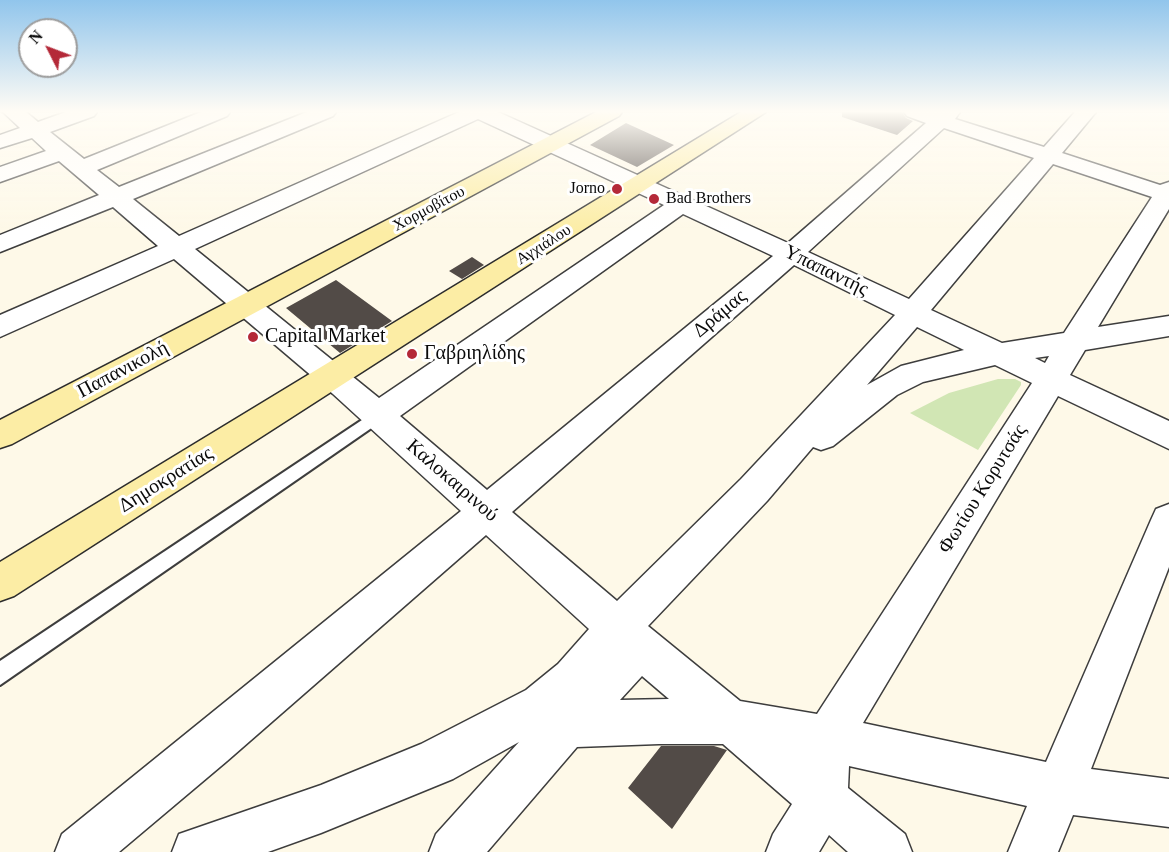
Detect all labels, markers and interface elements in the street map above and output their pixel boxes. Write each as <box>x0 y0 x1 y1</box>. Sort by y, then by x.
north arrow <box>18 18 78 78</box>
text: N <box>26 27 46 47</box>
place label: Jorno <box>569 179 605 199</box>
street label: Χορμοβίτου <box>390 182 468 236</box>
marker: Jorno <box>610 182 624 196</box>
place label: Bad Brothers <box>666 189 751 209</box>
marker: Bad Brothers <box>647 192 661 206</box>
street label: Αγχιάλου <box>513 221 575 269</box>
street label: Υπαπαντής <box>780 240 872 302</box>
street label: Δράμας <box>688 285 752 343</box>
place label: Capital Market <box>265 325 386 349</box>
marker: Capital Market <box>246 330 260 344</box>
street label: Παπανικολή <box>73 336 173 404</box>
place label: Γαβριηλίδης <box>424 342 525 366</box>
marker: Γαβριηλίδης <box>405 347 419 361</box>
street label: Φωτίου Κορυτσάς <box>934 420 1032 558</box>
street label: Καλοκαιρινού <box>401 435 503 527</box>
street label: Δημοκρατίας <box>115 442 217 518</box>

